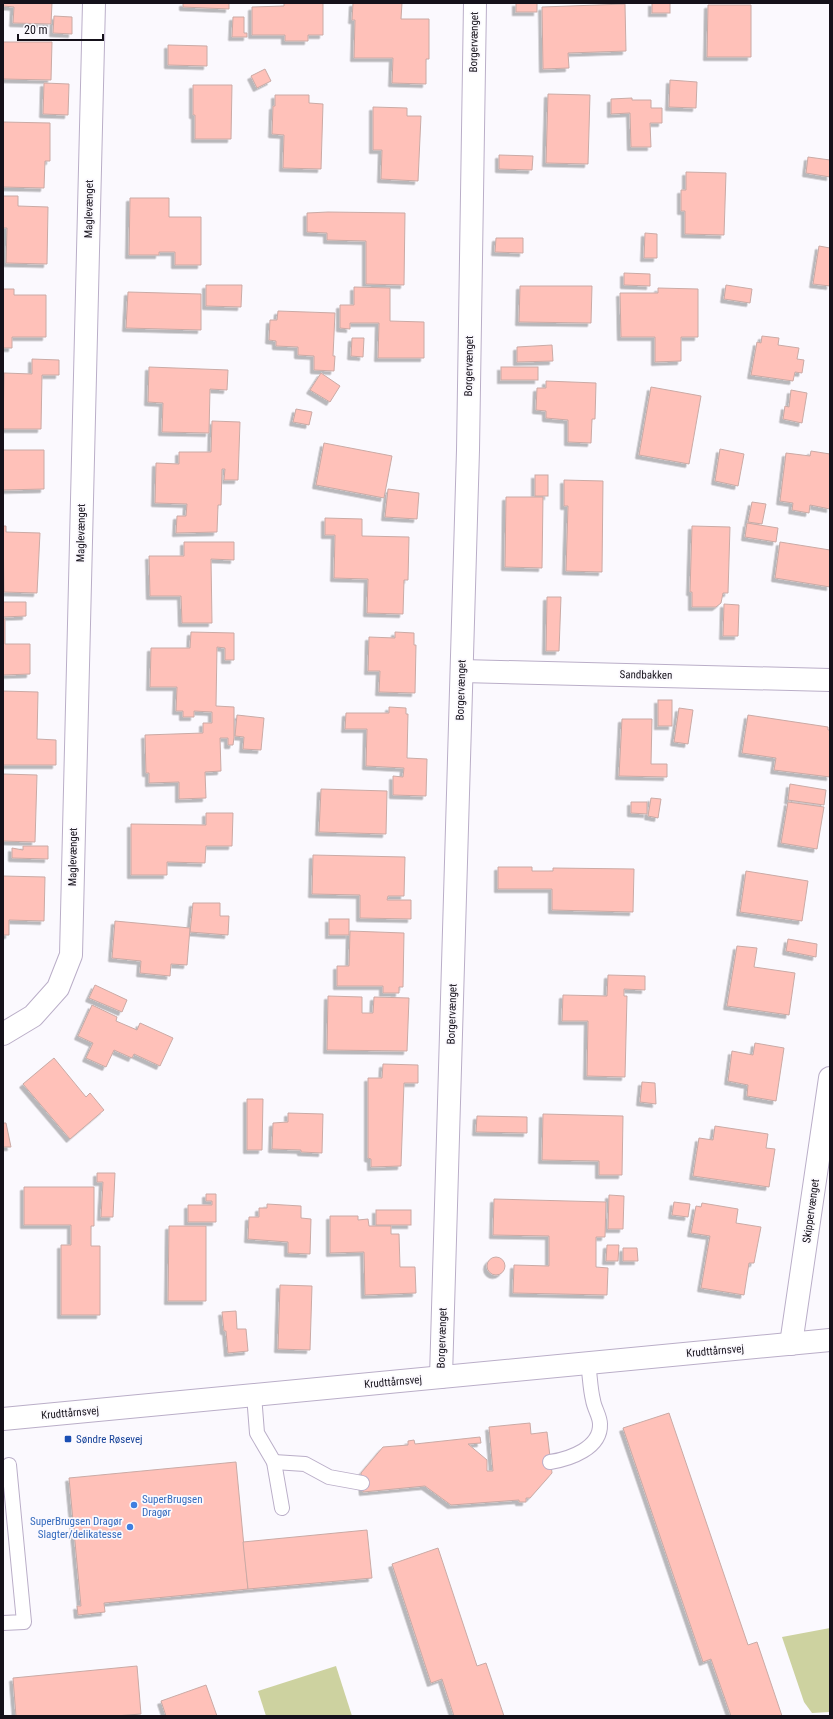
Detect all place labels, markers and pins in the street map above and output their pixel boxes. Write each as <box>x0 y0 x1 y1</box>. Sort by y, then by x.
place label: Søndre Røsevej <box>76 1433 143 1446</box>
marker: Søndre Røsevej <box>63 1434 73 1444</box>
place label: SuperBrugsen Dragør <box>142 1493 203 1519</box>
marker: SuperBrugsen Dragør <box>129 1500 139 1510</box>
place label: SuperBrugsen Dragør Slagter/delikatesse <box>30 1515 123 1541</box>
marker: SuperBrugsen Dragør Slagter/delikatesse <box>125 1522 135 1532</box>

